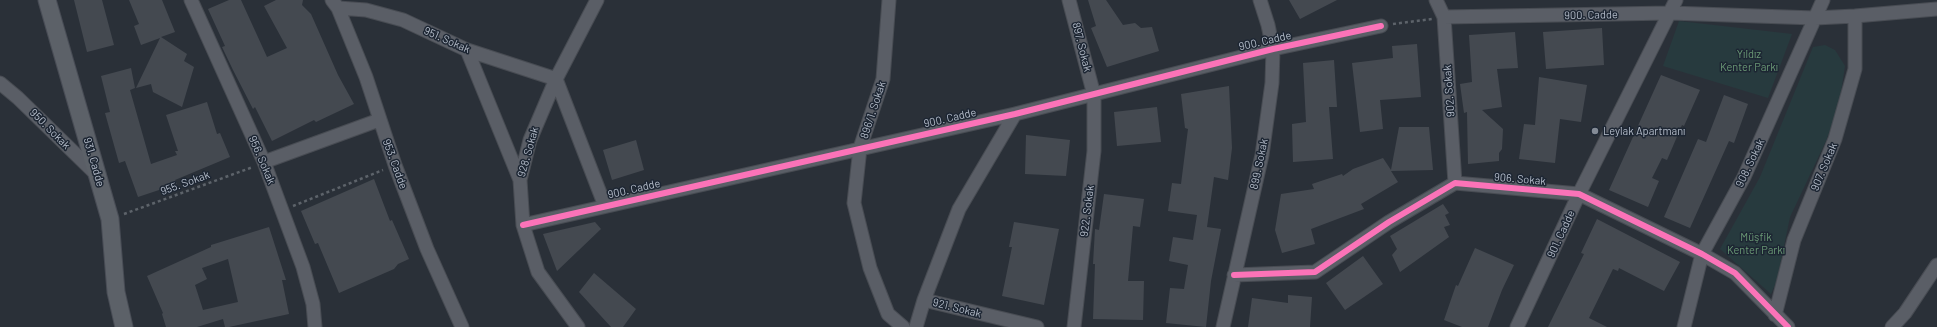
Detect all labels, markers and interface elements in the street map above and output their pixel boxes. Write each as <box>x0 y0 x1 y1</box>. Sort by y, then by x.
street label: 900. Cadde <box>1564 8 1618 22</box>
street label: 897. Sokak <box>1070 21 1094 73</box>
street label: 951. Sokak <box>422 24 472 56</box>
street label: 900. Cadde <box>1237 29 1293 53</box>
park label: Yıldız Kenter Parkı <box>1720 47 1778 73</box>
street label: 902. Sokak <box>1441 65 1457 117</box>
street label: 896/1. Sokak <box>858 80 888 140</box>
street label: 950. Sokak <box>27 106 73 152</box>
street label: 900. Cadde <box>922 106 978 130</box>
place label: Leylak Apartmanı <box>1603 124 1685 138</box>
street label: 928. Sokak <box>515 125 541 179</box>
marker: Leylak Apartmanı <box>1590 126 1600 136</box>
street label: 956. Sokak <box>246 134 278 186</box>
street label: 931. Cadde <box>81 136 107 188</box>
street label: 953. Cadde <box>380 137 410 191</box>
street label: 899. Sokak <box>1247 137 1271 191</box>
street label: 908. Sokak <box>1733 137 1767 189</box>
street label: 907. Sokak <box>1808 141 1840 193</box>
street label: 955. Sokak <box>159 168 211 198</box>
street label: 906. Sokak <box>1494 170 1546 188</box>
street label: 900. Cadde <box>606 177 662 201</box>
street label: 922. Sokak <box>1077 185 1097 237</box>
street label: 901. Cadde <box>1544 208 1578 260</box>
park label: Müşfik Kenter Parkı <box>1727 230 1785 256</box>
street label: 921. Sokak <box>931 296 983 320</box>

